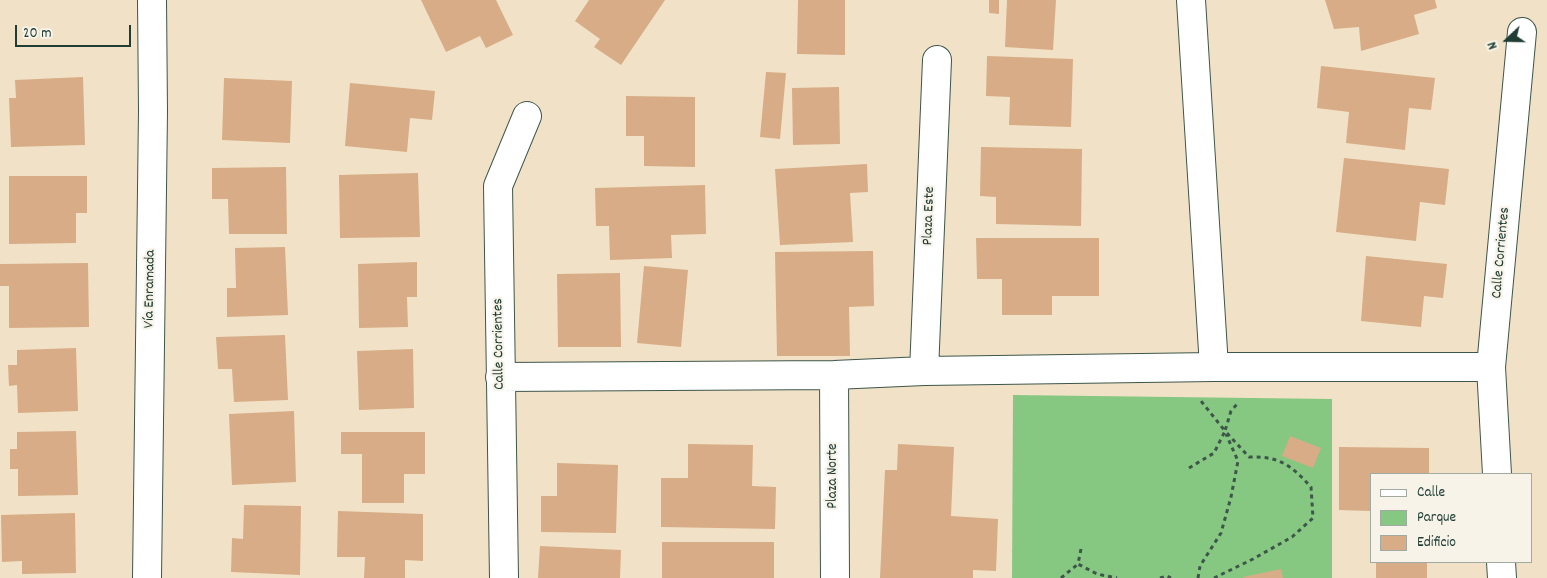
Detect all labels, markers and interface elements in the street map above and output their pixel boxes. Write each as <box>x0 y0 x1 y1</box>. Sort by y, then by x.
scale bar <box>18 15 134 47</box>
north arrow <box>1482 15 1532 65</box>
text: 20 m <box>23 23 51 45</box>
text: N <box>1482 39 1504 52</box>
street label: Plaza Este <box>920 186 940 246</box>
street label: Calle Corrientes <box>1489 207 1515 299</box>
street label: Vía Enramada <box>141 250 161 328</box>
street label: Calle Corrientes <box>490 298 510 390</box>
street label: Plaza Norte <box>825 443 843 509</box>
legend <box>1370 473 1532 563</box>
text: Calle <box>1417 482 1445 504</box>
text: Parque <box>1417 507 1456 529</box>
text: Edificio <box>1417 532 1456 554</box>

